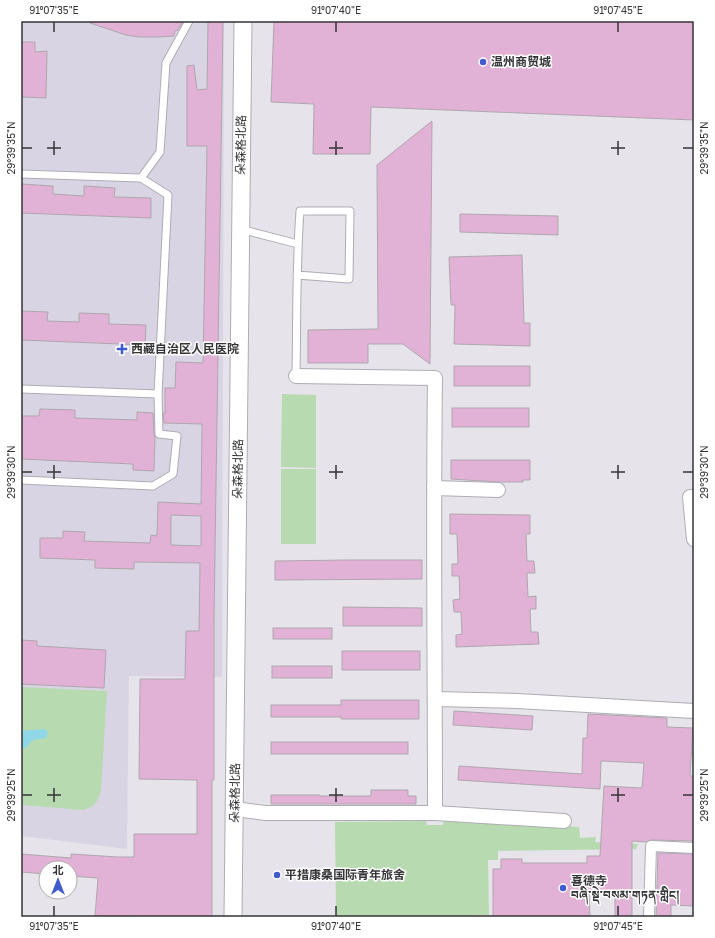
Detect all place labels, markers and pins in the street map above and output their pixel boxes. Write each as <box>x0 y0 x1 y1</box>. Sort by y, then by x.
place label: 温州商贸城 <box>491 54 551 69</box>
marker: 温州商贸城 <box>478 57 488 67</box>
place label: 西藏自治区人民医院 <box>131 341 239 356</box>
marker: 西藏自治区人民医院 <box>116 343 128 355</box>
place label: 平措康桑国际青年旅舍 <box>285 867 405 882</box>
marker: 平措康桑国际青年旅舍 <box>272 870 282 880</box>
place label: 喜德寺 བཞི་སྡེ་བསམ་གཏན་གླིང། <box>571 873 680 905</box>
marker: 喜德寺 བཞི་སྡེ་བསམ་གཏན་གླིང། <box>558 883 568 893</box>

